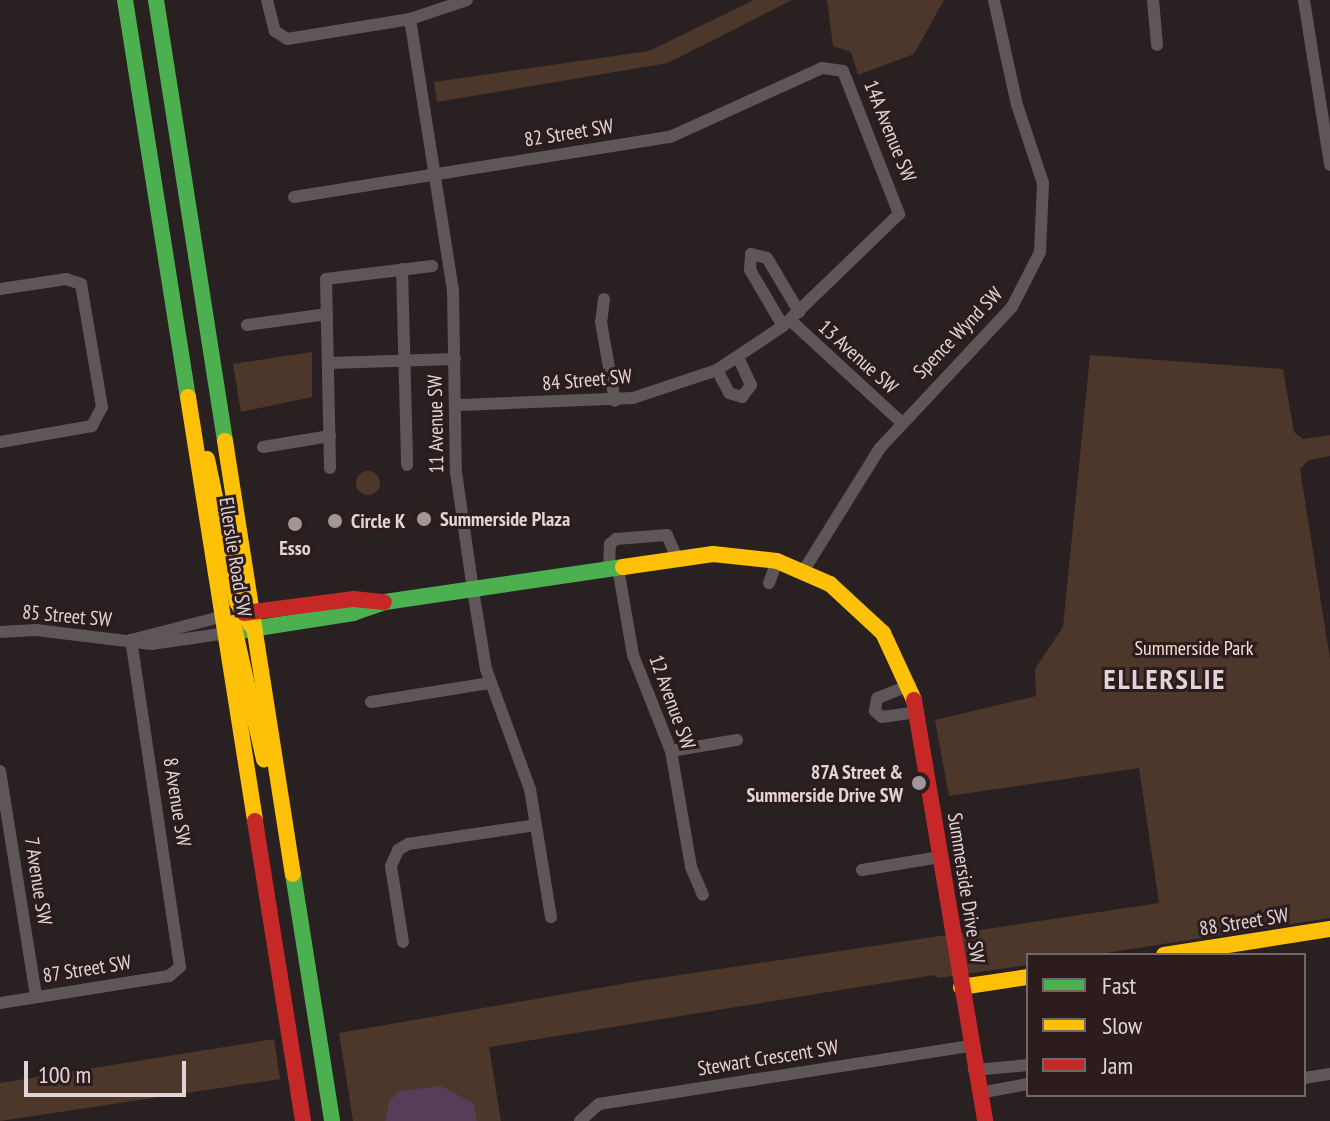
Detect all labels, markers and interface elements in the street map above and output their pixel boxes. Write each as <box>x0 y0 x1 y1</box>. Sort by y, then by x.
street label: 14A Avenue SW <box>859 76 921 186</box>
street label: 82 Street SW <box>523 114 615 152</box>
street label: Spence Wynd SW <box>908 282 1008 384</box>
street label: 13 Avenue SW <box>813 315 903 399</box>
street label: 84 Street SW <box>541 364 633 396</box>
street label: 11 Avenue SW <box>423 374 449 474</box>
street label: Ellerslie Road SW <box>214 496 256 618</box>
place label: Summerside Plaza <box>440 507 570 531</box>
place label: Circle K <box>351 509 405 533</box>
marker: Summerside Plaza <box>415 510 433 528</box>
marker: Circle K <box>326 512 344 530</box>
marker: Esso <box>286 515 304 533</box>
place label: Esso <box>279 536 311 560</box>
street label: 85 Street SW <box>21 600 113 632</box>
park label: Summerside Park <box>1135 636 1253 660</box>
street label: 12 Avenue SW <box>644 651 700 753</box>
district label: ELLERSLIE <box>1104 662 1226 696</box>
street label: 8 Avenue SW <box>158 756 196 848</box>
place label: 87A Street & Summerside Drive SW <box>747 760 903 807</box>
marker: 87A Street & Summerside Drive SW <box>910 774 928 792</box>
street label: Summerside Drive SW <box>942 811 990 965</box>
street label: 7 Avenue SW <box>19 835 57 927</box>
street label: 88 Street SW <box>1198 903 1290 941</box>
street label: 87 Street SW <box>41 950 133 988</box>
legend <box>1026 953 1306 1097</box>
text: Fast <box>1102 970 1136 1001</box>
text: Slow <box>1102 1010 1142 1041</box>
street label: Stewart Crescent SW <box>696 1035 840 1081</box>
scale bar <box>28 1045 190 1095</box>
text: Jam <box>1102 1050 1133 1081</box>
text: 100 m <box>38 1059 91 1090</box>

